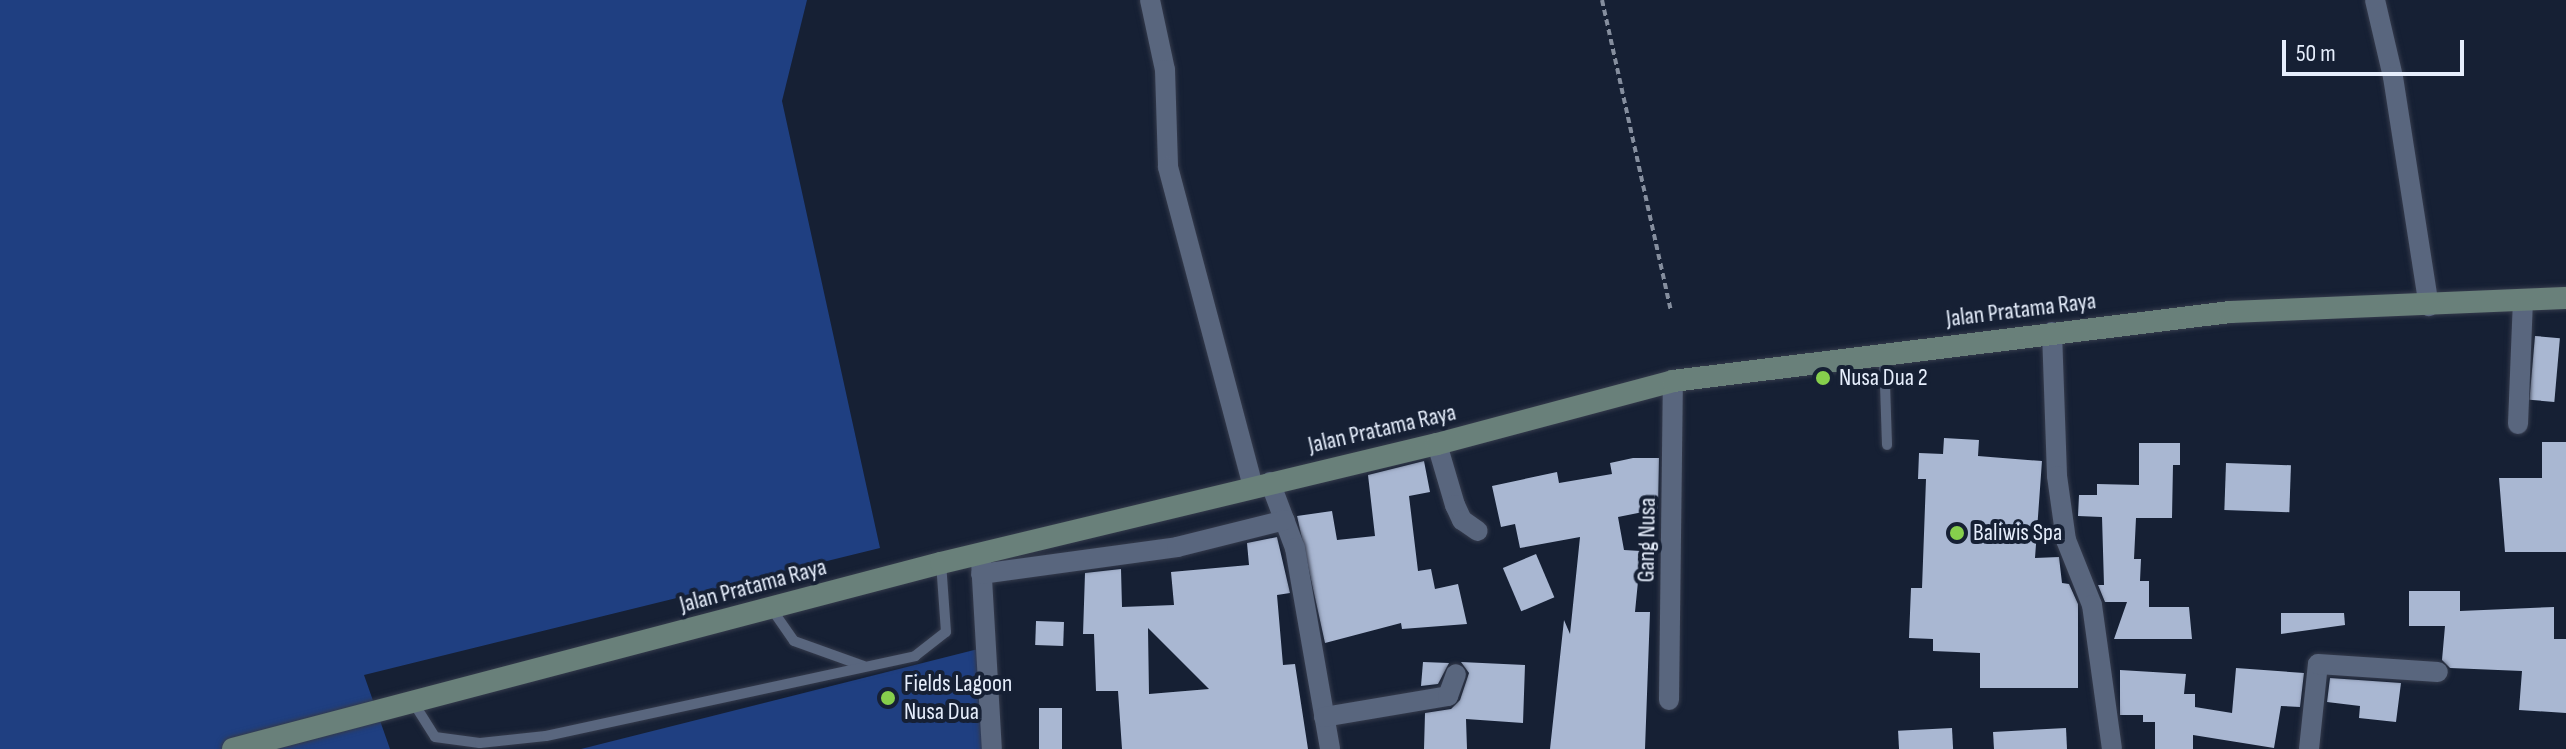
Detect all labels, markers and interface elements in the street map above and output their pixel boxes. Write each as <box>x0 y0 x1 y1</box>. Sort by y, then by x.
scale bar <box>2286 24 2468 74</box>
text: 50 m <box>2296 39 2336 68</box>
street label: Jalan Pratama Raya <box>1944 287 2098 333</box>
place label: Nusa Dua 2 <box>1839 364 1928 392</box>
marker: Nusa Dua 2 <box>1814 369 1832 387</box>
street label: Jalan Pratama Raya <box>1305 398 1459 460</box>
street label: Gang Nusa <box>1632 497 1662 583</box>
place label: Baliwis Spa <box>1973 519 2062 547</box>
marker: Baliwis Spa <box>1948 524 1966 542</box>
street label: Jalan Pratama Raya <box>676 553 830 619</box>
place label: Fields Lagoon Nusa Dua <box>904 670 1012 726</box>
marker: Fields Lagoon Nusa Dua <box>879 689 897 707</box>

